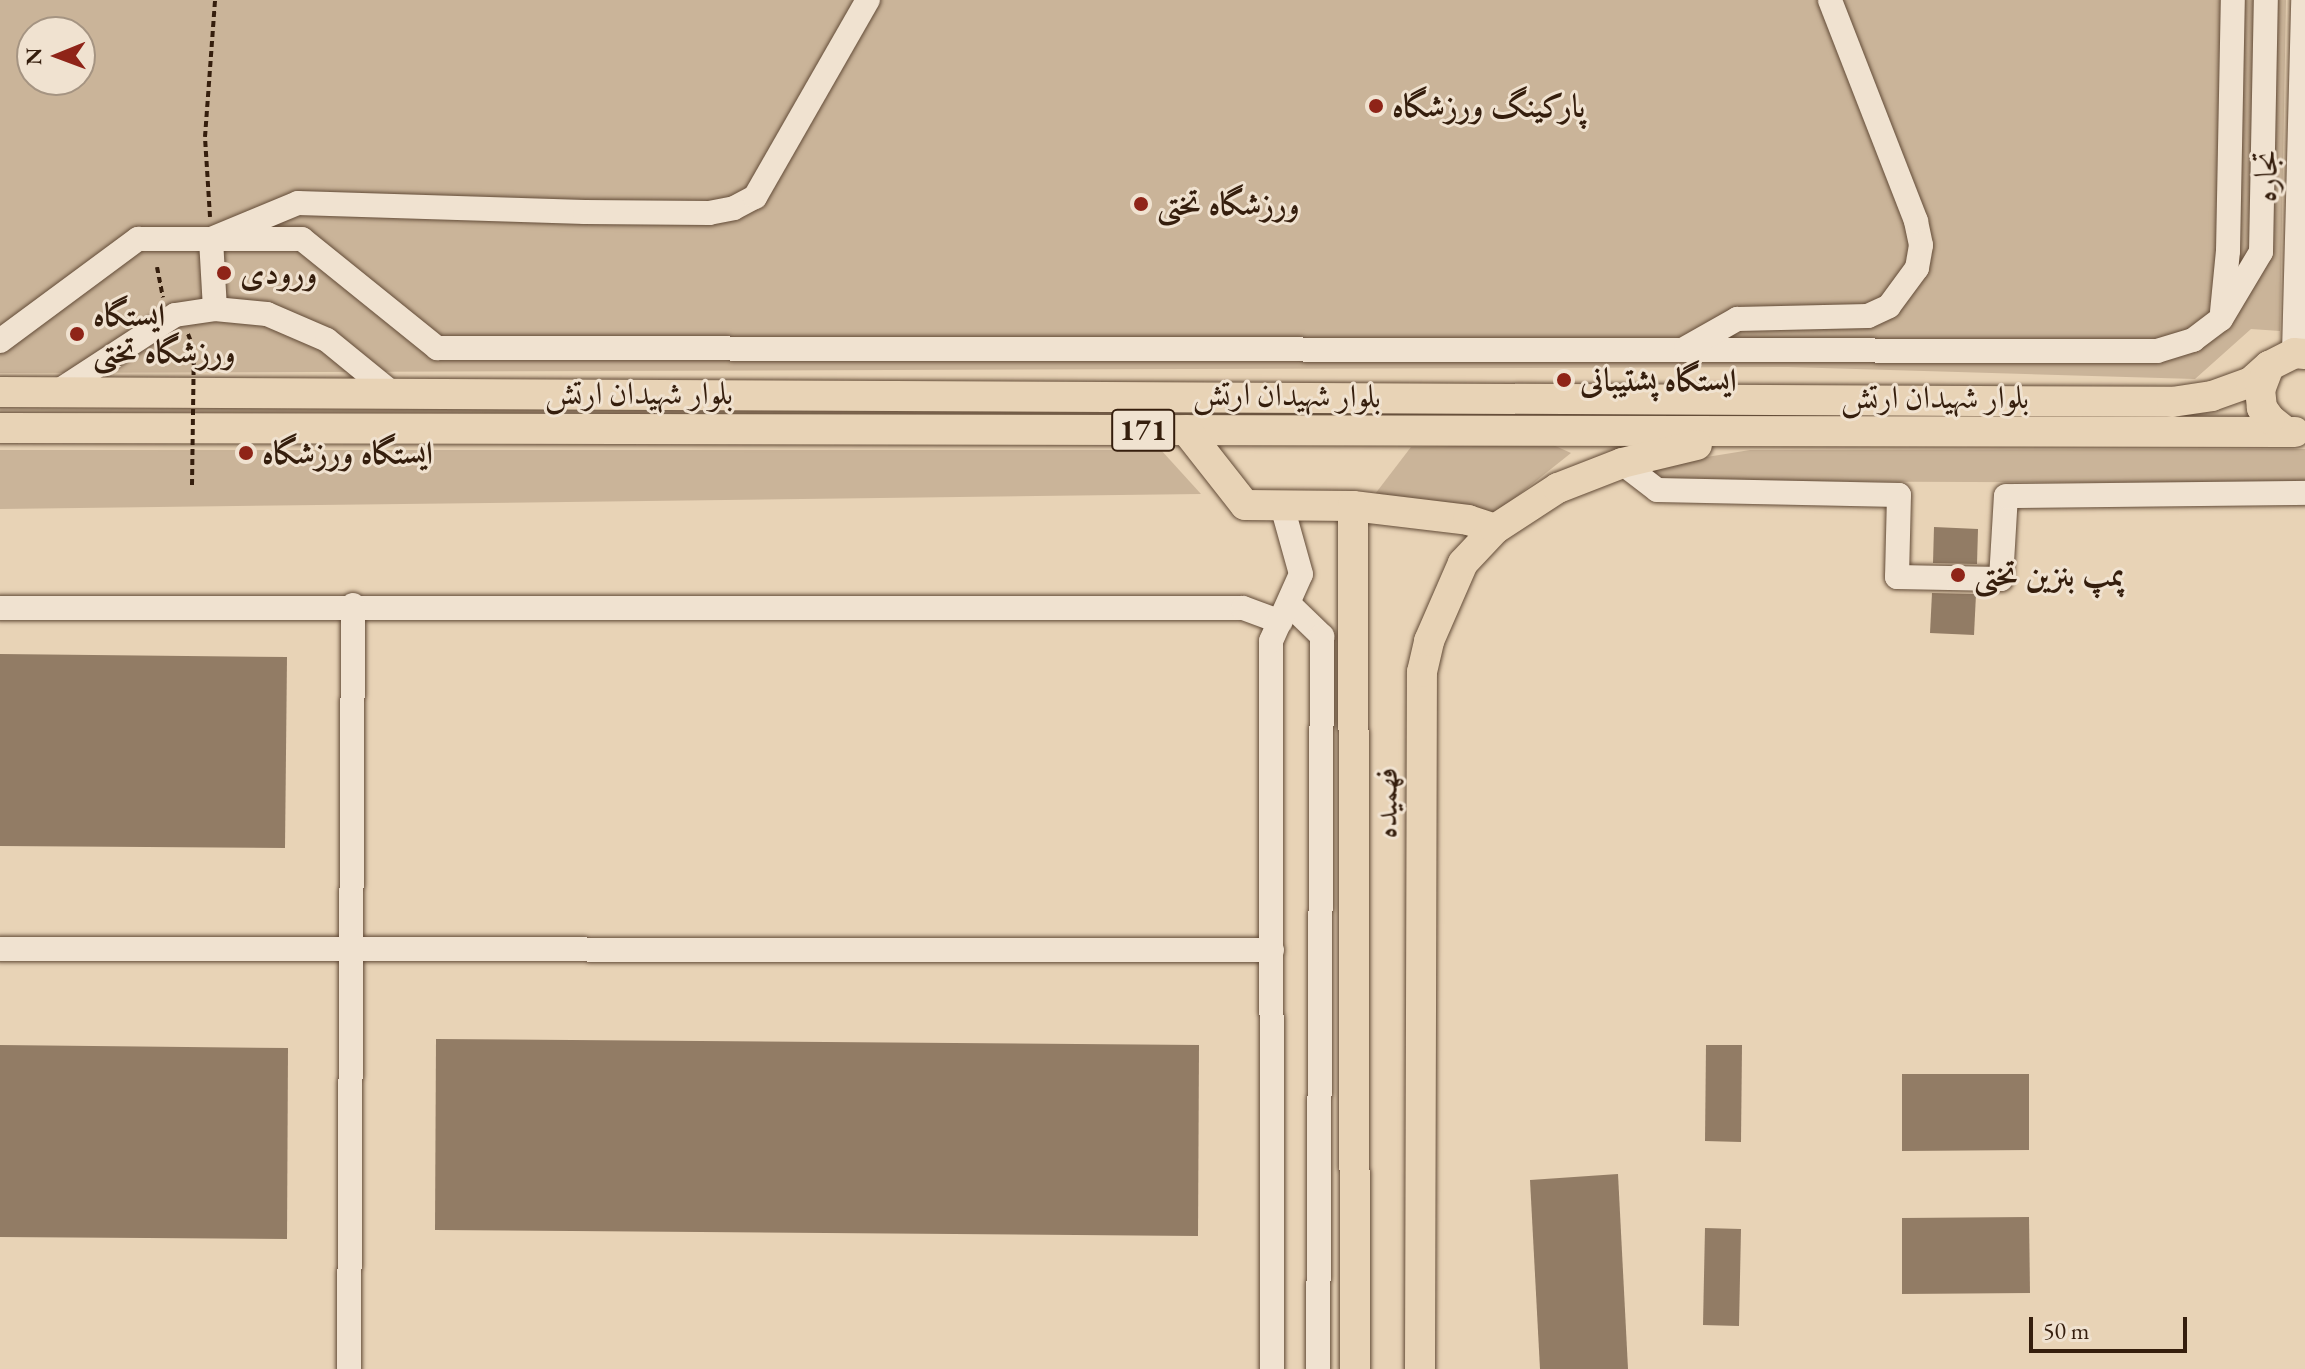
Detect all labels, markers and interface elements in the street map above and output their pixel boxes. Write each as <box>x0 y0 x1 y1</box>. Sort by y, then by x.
north arrow <box>16 16 96 96</box>
text: N <box>19 47 48 66</box>
place label: پارکینگ ورزشگاه <box>1392 87 1585 125</box>
marker: پارکینگ ورزشگاه <box>1367 97 1385 115</box>
street label: تجاره <box>2246 149 2286 203</box>
place label: ورزشگاه تختی <box>1157 185 1300 223</box>
marker: ورزشگاه تختی <box>1132 195 1150 213</box>
place label: ورودی <box>240 254 317 292</box>
marker: ورودی <box>215 264 233 282</box>
place label: ایستگاه ورزشگاه تختی <box>93 297 236 372</box>
marker: ایستگاه ورزشگاه تختی <box>68 325 86 343</box>
place label: ایستگاه پشتیبانی <box>1580 361 1737 399</box>
marker: ایستگاه پشتیبانی <box>1555 371 1573 389</box>
street label: بلوار شهیدان ارتش <box>545 374 733 412</box>
street label: بلوار شهیدان ارتش <box>1193 374 1381 416</box>
street label: بلوار شهیدان ارتش <box>1841 378 2029 416</box>
road number: 171 <box>1111 404 1175 456</box>
place label: ایستگاه ورزشگاه <box>262 434 433 472</box>
marker: ایستگاه ورزشگاه <box>237 444 255 462</box>
place label: پمپ بنزین تختی <box>1974 556 2124 594</box>
marker: پمپ بنزین تختی <box>1949 566 1967 584</box>
street label: فهمیده <box>1367 767 1405 839</box>
scale bar <box>2033 1301 2191 1351</box>
text: 50 m <box>2043 1315 2090 1346</box>

